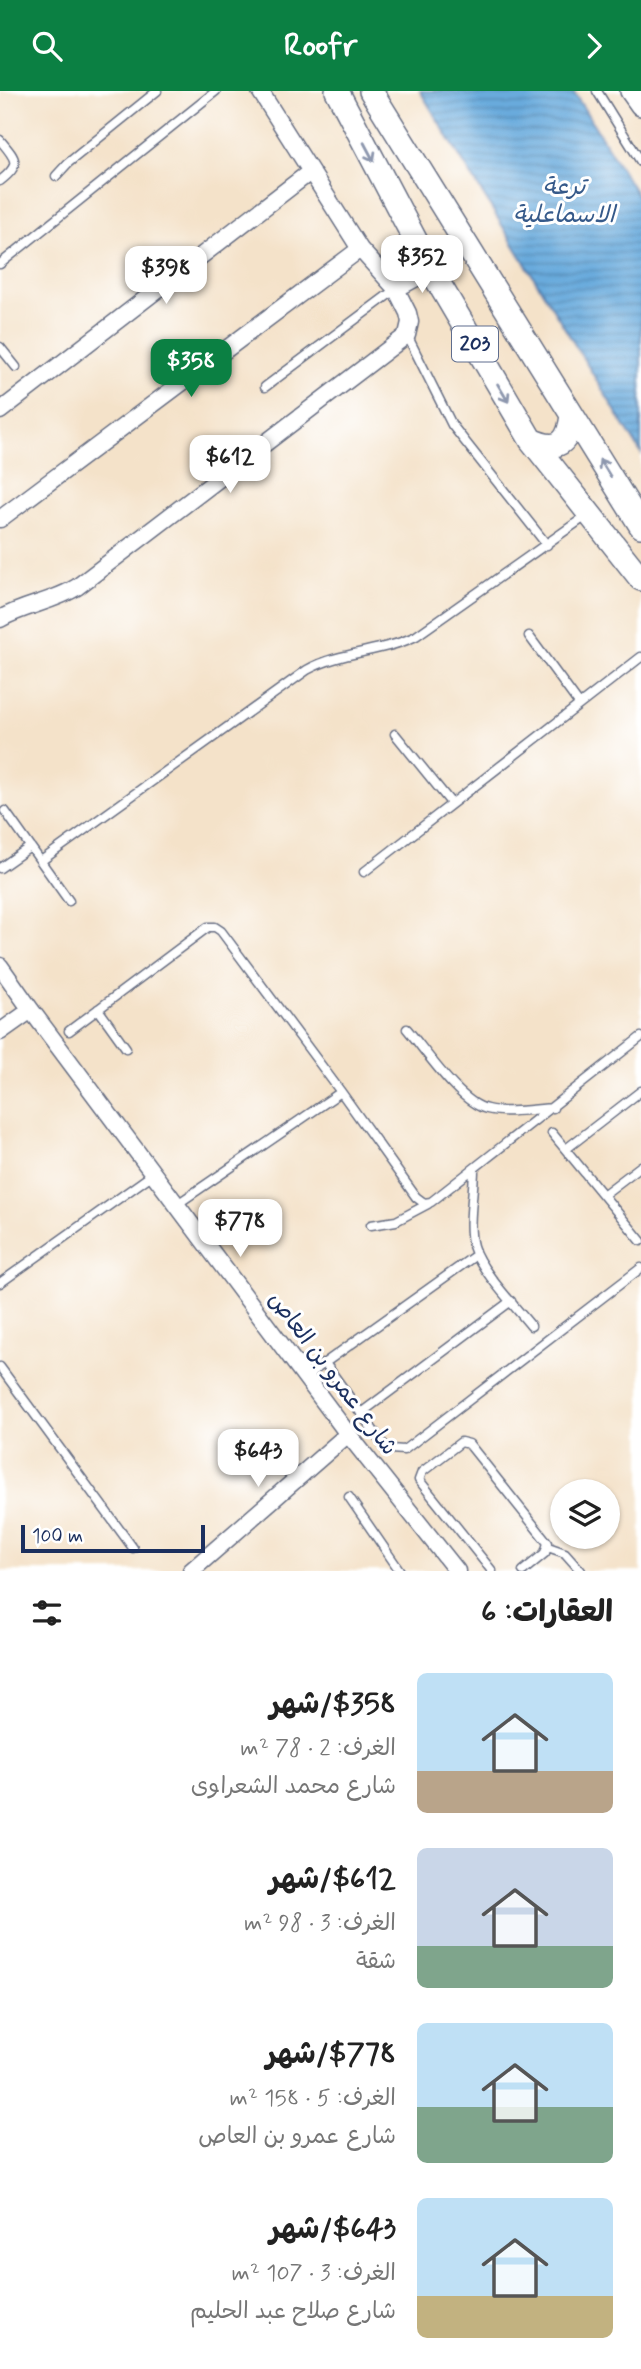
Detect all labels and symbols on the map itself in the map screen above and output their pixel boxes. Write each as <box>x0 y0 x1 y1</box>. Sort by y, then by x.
one-way arrow <box>362 141 376 161</box>
water label: ترعة الاسماعلية <box>513 172 618 231</box>
pin: $352 <box>381 235 463 295</box>
pin: $398 <box>125 247 207 306</box>
road number: 203 <box>452 327 498 361</box>
pin: $358 <box>150 339 232 399</box>
one-way arrow <box>497 383 511 403</box>
pin: $612 <box>189 435 271 495</box>
one-way arrow <box>597 459 611 479</box>
pin: $778 <box>199 1199 281 1259</box>
street label: شارع عمرو بن العاص <box>261 1286 403 1462</box>
pin: $643 <box>217 1429 299 1489</box>
scale bar <box>21 1522 205 1554</box>

